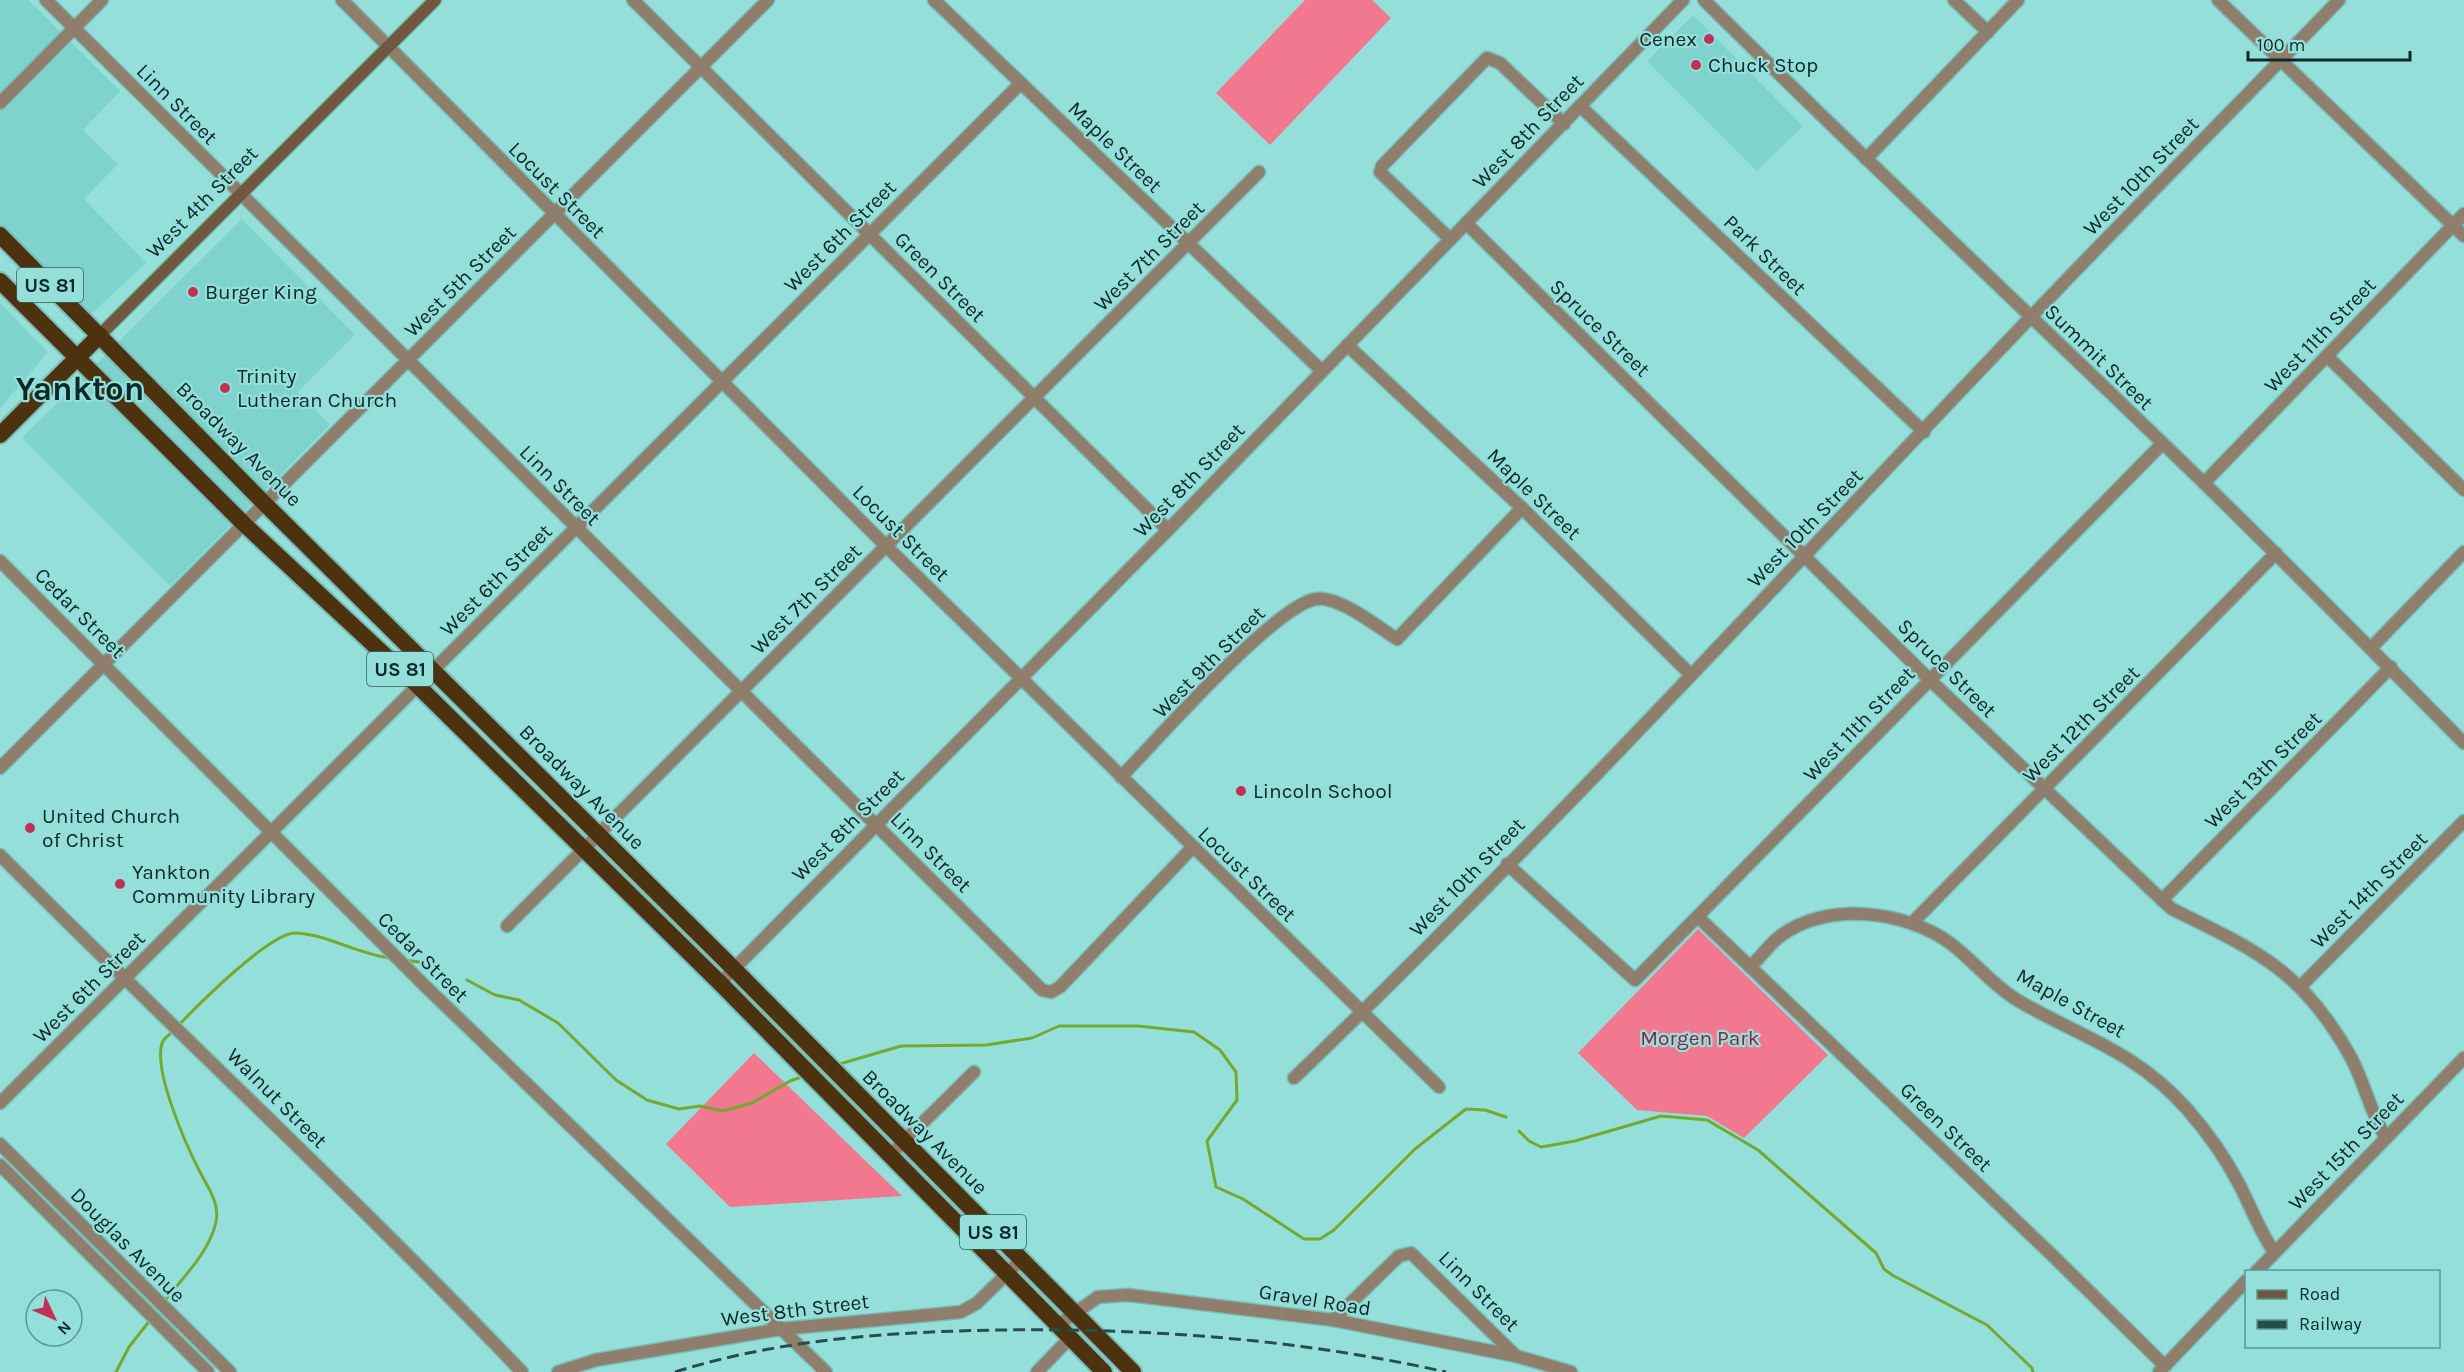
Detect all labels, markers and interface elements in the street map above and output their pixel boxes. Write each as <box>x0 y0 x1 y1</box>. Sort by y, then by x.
scale bar <box>2248 24 2410 62</box>
place label: Cenex <box>1639 27 1697 51</box>
marker: Cenex <box>1702 32 1716 46</box>
text: 100 m <box>2257 34 2305 56</box>
place label: Chuck Stop <box>1708 53 1818 77</box>
marker: Chuck Stop <box>1689 58 1703 72</box>
street label: Linn Street <box>132 59 222 149</box>
street label: West 8th Street <box>1468 69 1588 193</box>
street label: Maple Street <box>1063 96 1167 198</box>
street label: West 10th Street <box>2078 112 2204 240</box>
street label: Locust Street <box>504 137 610 243</box>
street label: West 4th Street <box>141 141 263 263</box>
street label: West 6th Street <box>779 175 901 297</box>
street label: West 7th Street <box>1089 196 1209 316</box>
street label: Park Street <box>1719 210 1811 300</box>
street label: West 5th Street <box>399 220 521 342</box>
street label: Green Street <box>890 227 990 327</box>
road number: US 81 <box>17 268 83 302</box>
street label: West 11th Street <box>2259 273 2381 397</box>
street label: Spruce Street <box>1545 274 1655 382</box>
place label: Burger King <box>205 280 317 304</box>
marker: Burger King <box>186 285 200 299</box>
street label: Summit Street <box>2040 299 2158 415</box>
place label: Trinity Lutheran Church <box>237 364 397 412</box>
district label: Yankton <box>16 370 144 408</box>
street label: Broadway Avenue <box>172 377 306 511</box>
marker: Trinity Lutheran Church <box>218 381 232 395</box>
street label: West 8th Street <box>1129 418 1249 542</box>
street label: Linn Street <box>515 440 605 530</box>
street label: Maple Street <box>1482 443 1586 545</box>
street label: West 10th Street <box>1742 464 1868 592</box>
street label: Locust Street <box>848 480 954 586</box>
street label: West 6th Street <box>435 519 557 641</box>
street label: West 7th Street <box>746 539 866 659</box>
street label: Cedar Street <box>30 563 130 663</box>
street label: West 9th Street <box>1148 601 1270 723</box>
street label: Spruce Street <box>1893 614 2001 722</box>
road number: US 81 <box>367 652 433 686</box>
street label: West 12th Street <box>2018 661 2144 787</box>
street label: West 11th Street <box>1798 662 1920 786</box>
street label: West 13th Street <box>2200 707 2326 833</box>
street label: Broadway Avenue <box>515 720 649 854</box>
street label: West 8th Street <box>787 764 909 886</box>
place label: Lincoln School <box>1253 779 1393 803</box>
marker: Lincoln School <box>1234 784 1248 798</box>
place label: United Church of Christ <box>42 804 180 852</box>
street label: Linn Street <box>886 807 976 897</box>
street label: West 10th Street <box>1404 813 1530 941</box>
marker: United Church of Christ <box>23 821 37 835</box>
street label: Locust Street <box>1193 821 1301 927</box>
street label: West 14th Street <box>2306 827 2432 953</box>
place label: Yankton Community Library <box>132 860 315 908</box>
marker: Yankton Community Library <box>113 877 127 891</box>
street label: Cedar Street <box>373 907 473 1007</box>
street label: West 6th Street <box>28 926 150 1048</box>
street label: Maple Street <box>2012 963 2130 1043</box>
park label: Morgen Park <box>1640 1026 1760 1050</box>
street label: Walnut Street <box>222 1043 332 1153</box>
street label: Broadway Avenue <box>858 1065 992 1199</box>
street label: Green Street <box>1895 1077 1997 1177</box>
street label: West 15th Street <box>2284 1087 2408 1215</box>
street label: Douglas Avenue <box>66 1183 190 1307</box>
road number: US 81 <box>960 1215 1026 1249</box>
street label: Linn Street <box>1434 1246 1524 1336</box>
legend <box>2245 1270 2440 1348</box>
street label: Gravel Road <box>1257 1279 1373 1321</box>
text: Road <box>2299 1283 2340 1305</box>
north arrow <box>24 1288 84 1348</box>
street label: West 8th Street <box>720 1289 870 1331</box>
text: Railway <box>2299 1313 2362 1335</box>
text: N <box>54 1317 75 1339</box>

